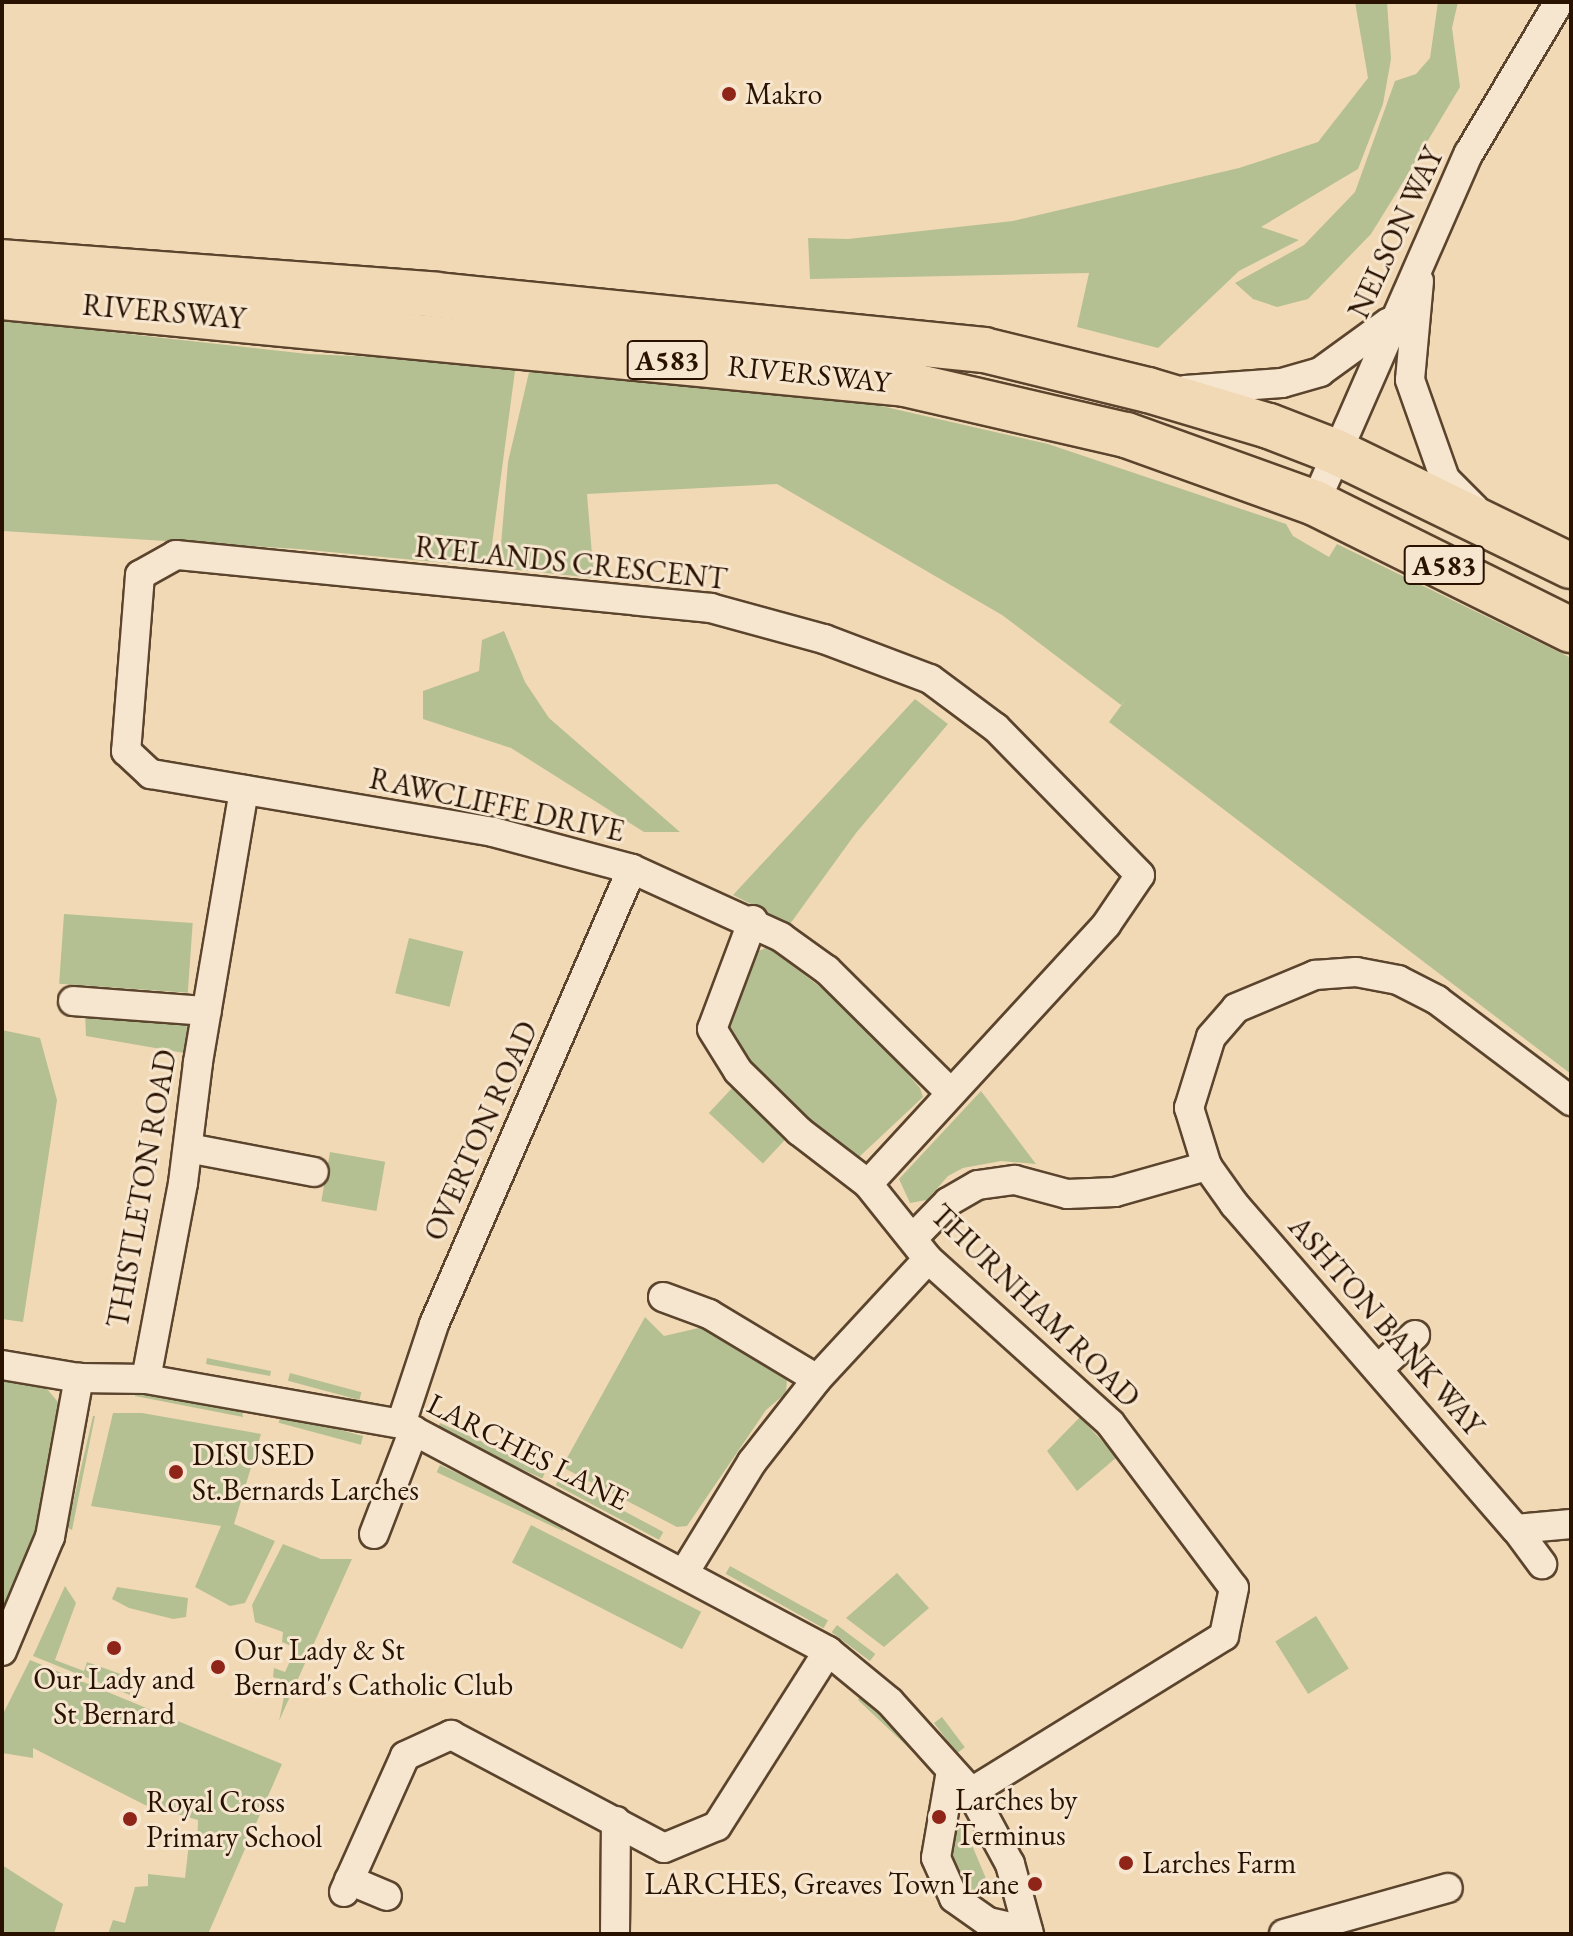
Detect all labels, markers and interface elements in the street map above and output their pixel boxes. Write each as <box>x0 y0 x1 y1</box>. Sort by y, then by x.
place label: Makro <box>745 76 822 112</box>
marker: Makro <box>720 85 738 103</box>
street label: NELSON WAY <box>1341 142 1451 324</box>
street label: RIVERSWAY <box>81 287 247 337</box>
road number: A583 <box>625 336 709 384</box>
street label: RIVERSWAY <box>726 348 892 400</box>
street label: RYELANDS CRESCENT <box>413 529 729 597</box>
road number: A583 <box>1402 541 1486 589</box>
street label: RAWCLIFFE DRIVE <box>366 760 628 850</box>
street label: OVERTON ROAD <box>417 1016 545 1246</box>
street label: THISTLETON ROAD <box>100 1047 184 1331</box>
street label: THURNHAM ROAD <box>923 1197 1147 1415</box>
street label: ASHTON BANK WAY <box>1281 1209 1491 1443</box>
street label: LARCHES LANE <box>421 1386 635 1518</box>
place label: DISUSED St.Bernards Larches <box>192 1437 419 1508</box>
marker: DISUSED St.Bernards Larches <box>167 1463 185 1481</box>
place label: Our Lady & St Bernard's Catholic Club <box>234 1632 513 1702</box>
marker: Our Lady and St Bernard <box>105 1639 123 1657</box>
marker: Our Lady & St Bernard's Catholic Club <box>209 1658 227 1676</box>
place label: Our Lady and St Bernard <box>33 1661 195 1732</box>
place label: Larches by Terminus <box>955 1782 1077 1852</box>
place label: Royal Cross Primary School <box>146 1784 322 1854</box>
marker: Larches by Terminus <box>930 1808 948 1826</box>
marker: Royal Cross Primary School <box>121 1810 139 1828</box>
place label: Larches Farm <box>1142 1845 1296 1881</box>
marker: Larches Farm <box>1117 1854 1135 1872</box>
place label: LARCHES, Greaves Town Lane <box>644 1866 1019 1902</box>
marker: LARCHES, Greaves Town Lane <box>1026 1875 1044 1893</box>

